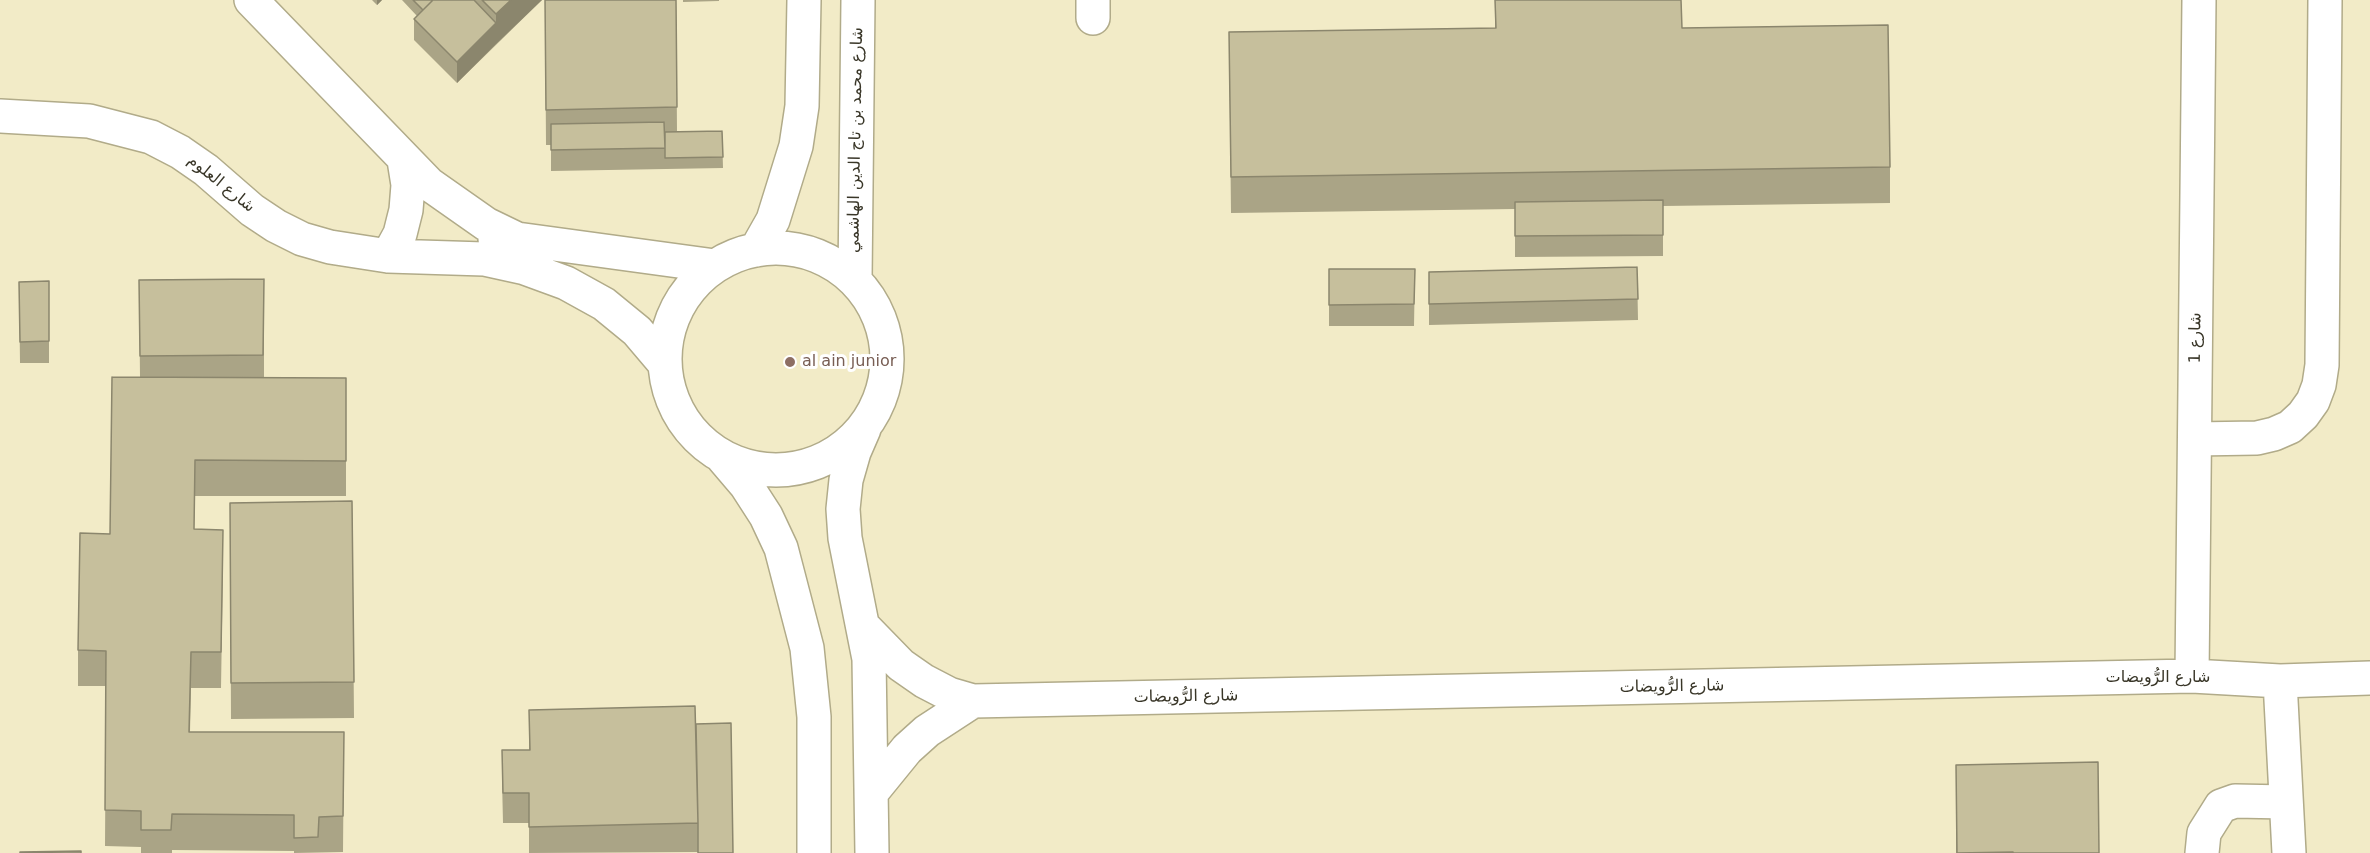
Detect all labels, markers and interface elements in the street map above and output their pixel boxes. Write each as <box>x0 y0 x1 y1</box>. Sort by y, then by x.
street label: شارع محمد بن تاج الدين الهاشمي <box>844 27 868 253</box>
street label: شارع العلوم <box>183 151 259 217</box>
street label: شارع 1 <box>2186 312 2206 364</box>
place label: al ain junior <box>802 352 896 372</box>
marker: al ain junior <box>783 355 797 369</box>
street label: شارع الرُّويضات <box>2106 668 2210 688</box>
street label: شارع الرُّويضات <box>1619 676 1725 698</box>
street label: شارع الرُّويضات <box>1133 686 1239 708</box>

